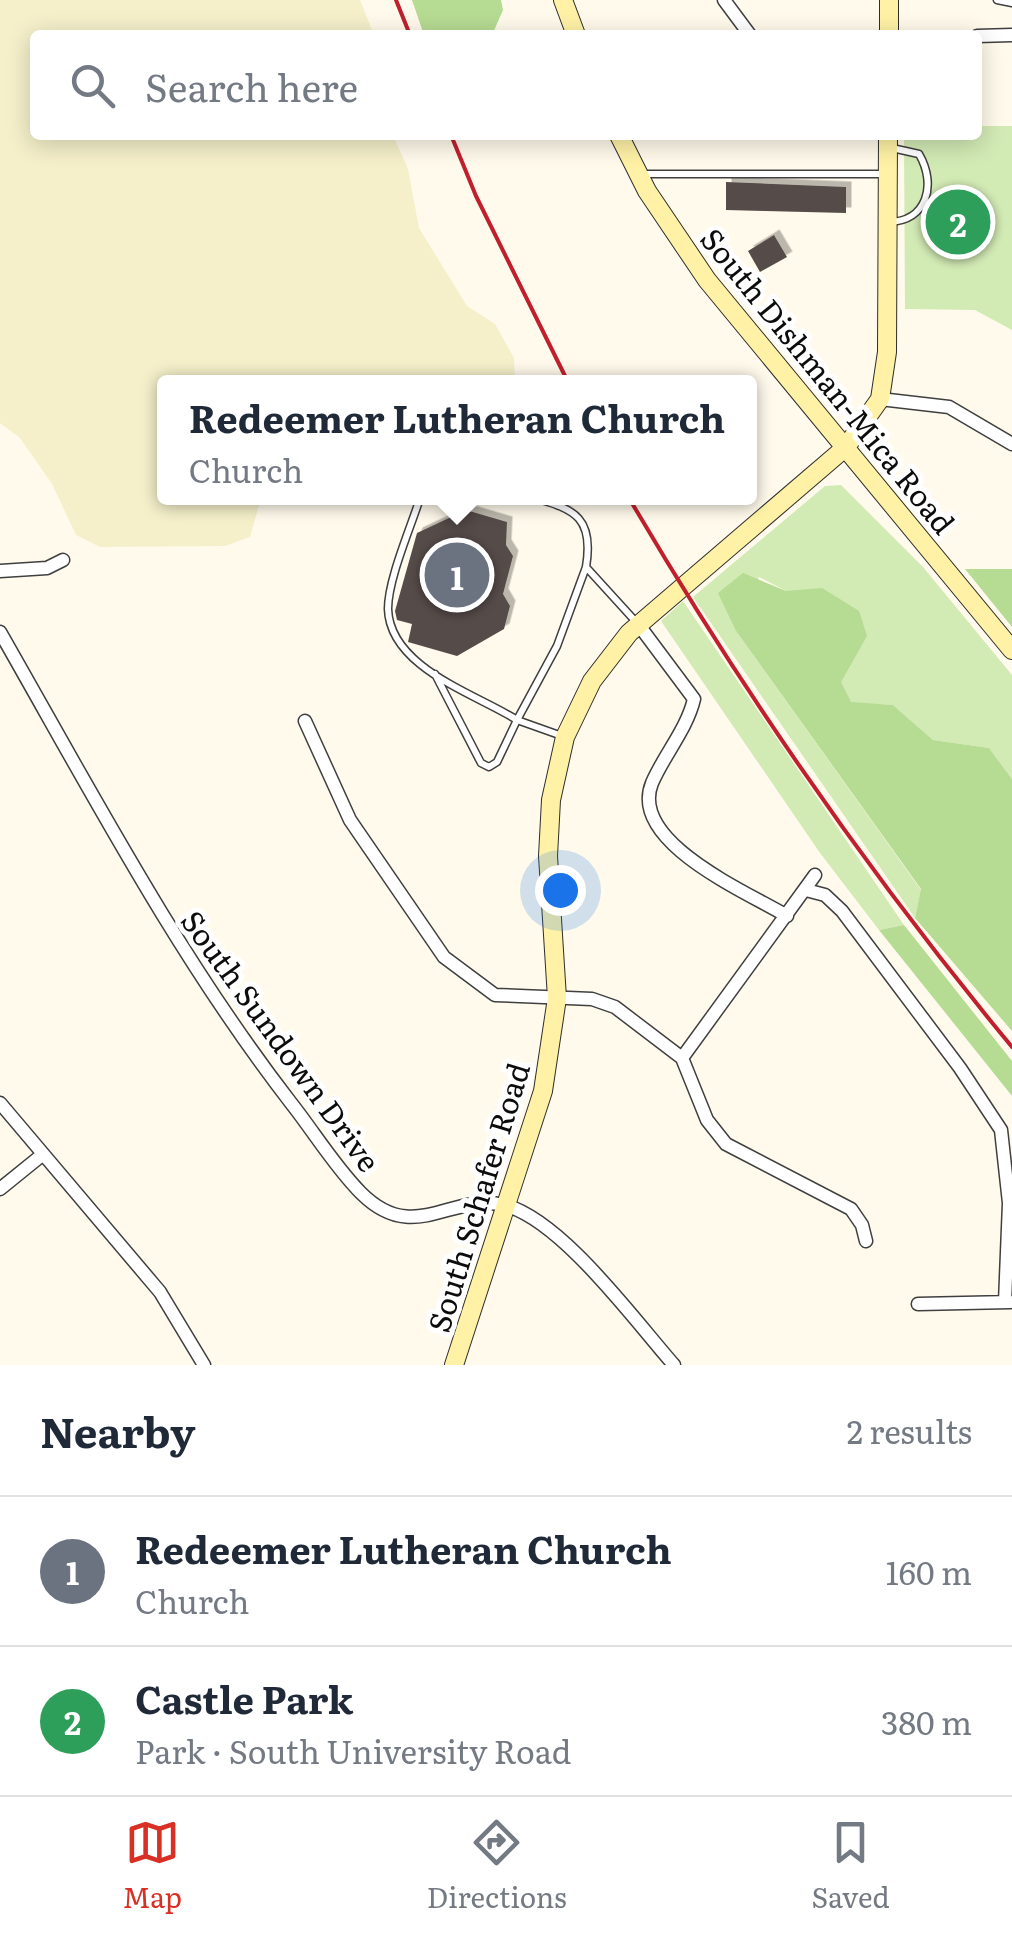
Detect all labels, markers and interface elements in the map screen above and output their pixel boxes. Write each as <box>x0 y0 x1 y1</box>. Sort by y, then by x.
search box <box>30 30 982 140</box>
text: Search here <box>145 57 358 114</box>
icon: search <box>65 58 120 113</box>
pin: 2 <box>926 184 990 260</box>
street label: South Dishman-Mica Road <box>691 217 967 543</box>
popup <box>157 375 757 505</box>
text: Redeemer Lutheran Church <box>189 388 725 445</box>
text: Church <box>189 445 303 493</box>
pin: 1 <box>424 538 490 612</box>
your location <box>535 865 586 916</box>
street label: South Sundown Drive <box>172 900 392 1180</box>
street label: South Schafer Road <box>415 1057 539 1337</box>
text: Nearby <box>40 1399 196 1461</box>
text: 2 results <box>847 1406 972 1454</box>
text: Redeemer Lutheran Church <box>135 1519 672 1576</box>
text: 1 <box>66 1547 79 1595</box>
text: 160 m <box>886 1547 972 1595</box>
text: Church <box>135 1576 249 1624</box>
text: Castle Park <box>135 1669 353 1726</box>
text: 2 <box>64 1697 81 1745</box>
text: 380 m <box>881 1697 972 1745</box>
text: Park · South University Road <box>135 1726 571 1774</box>
tab: Map <box>122 1815 182 1917</box>
tab: Directions <box>427 1815 567 1917</box>
tab: Saved <box>812 1815 890 1917</box>

